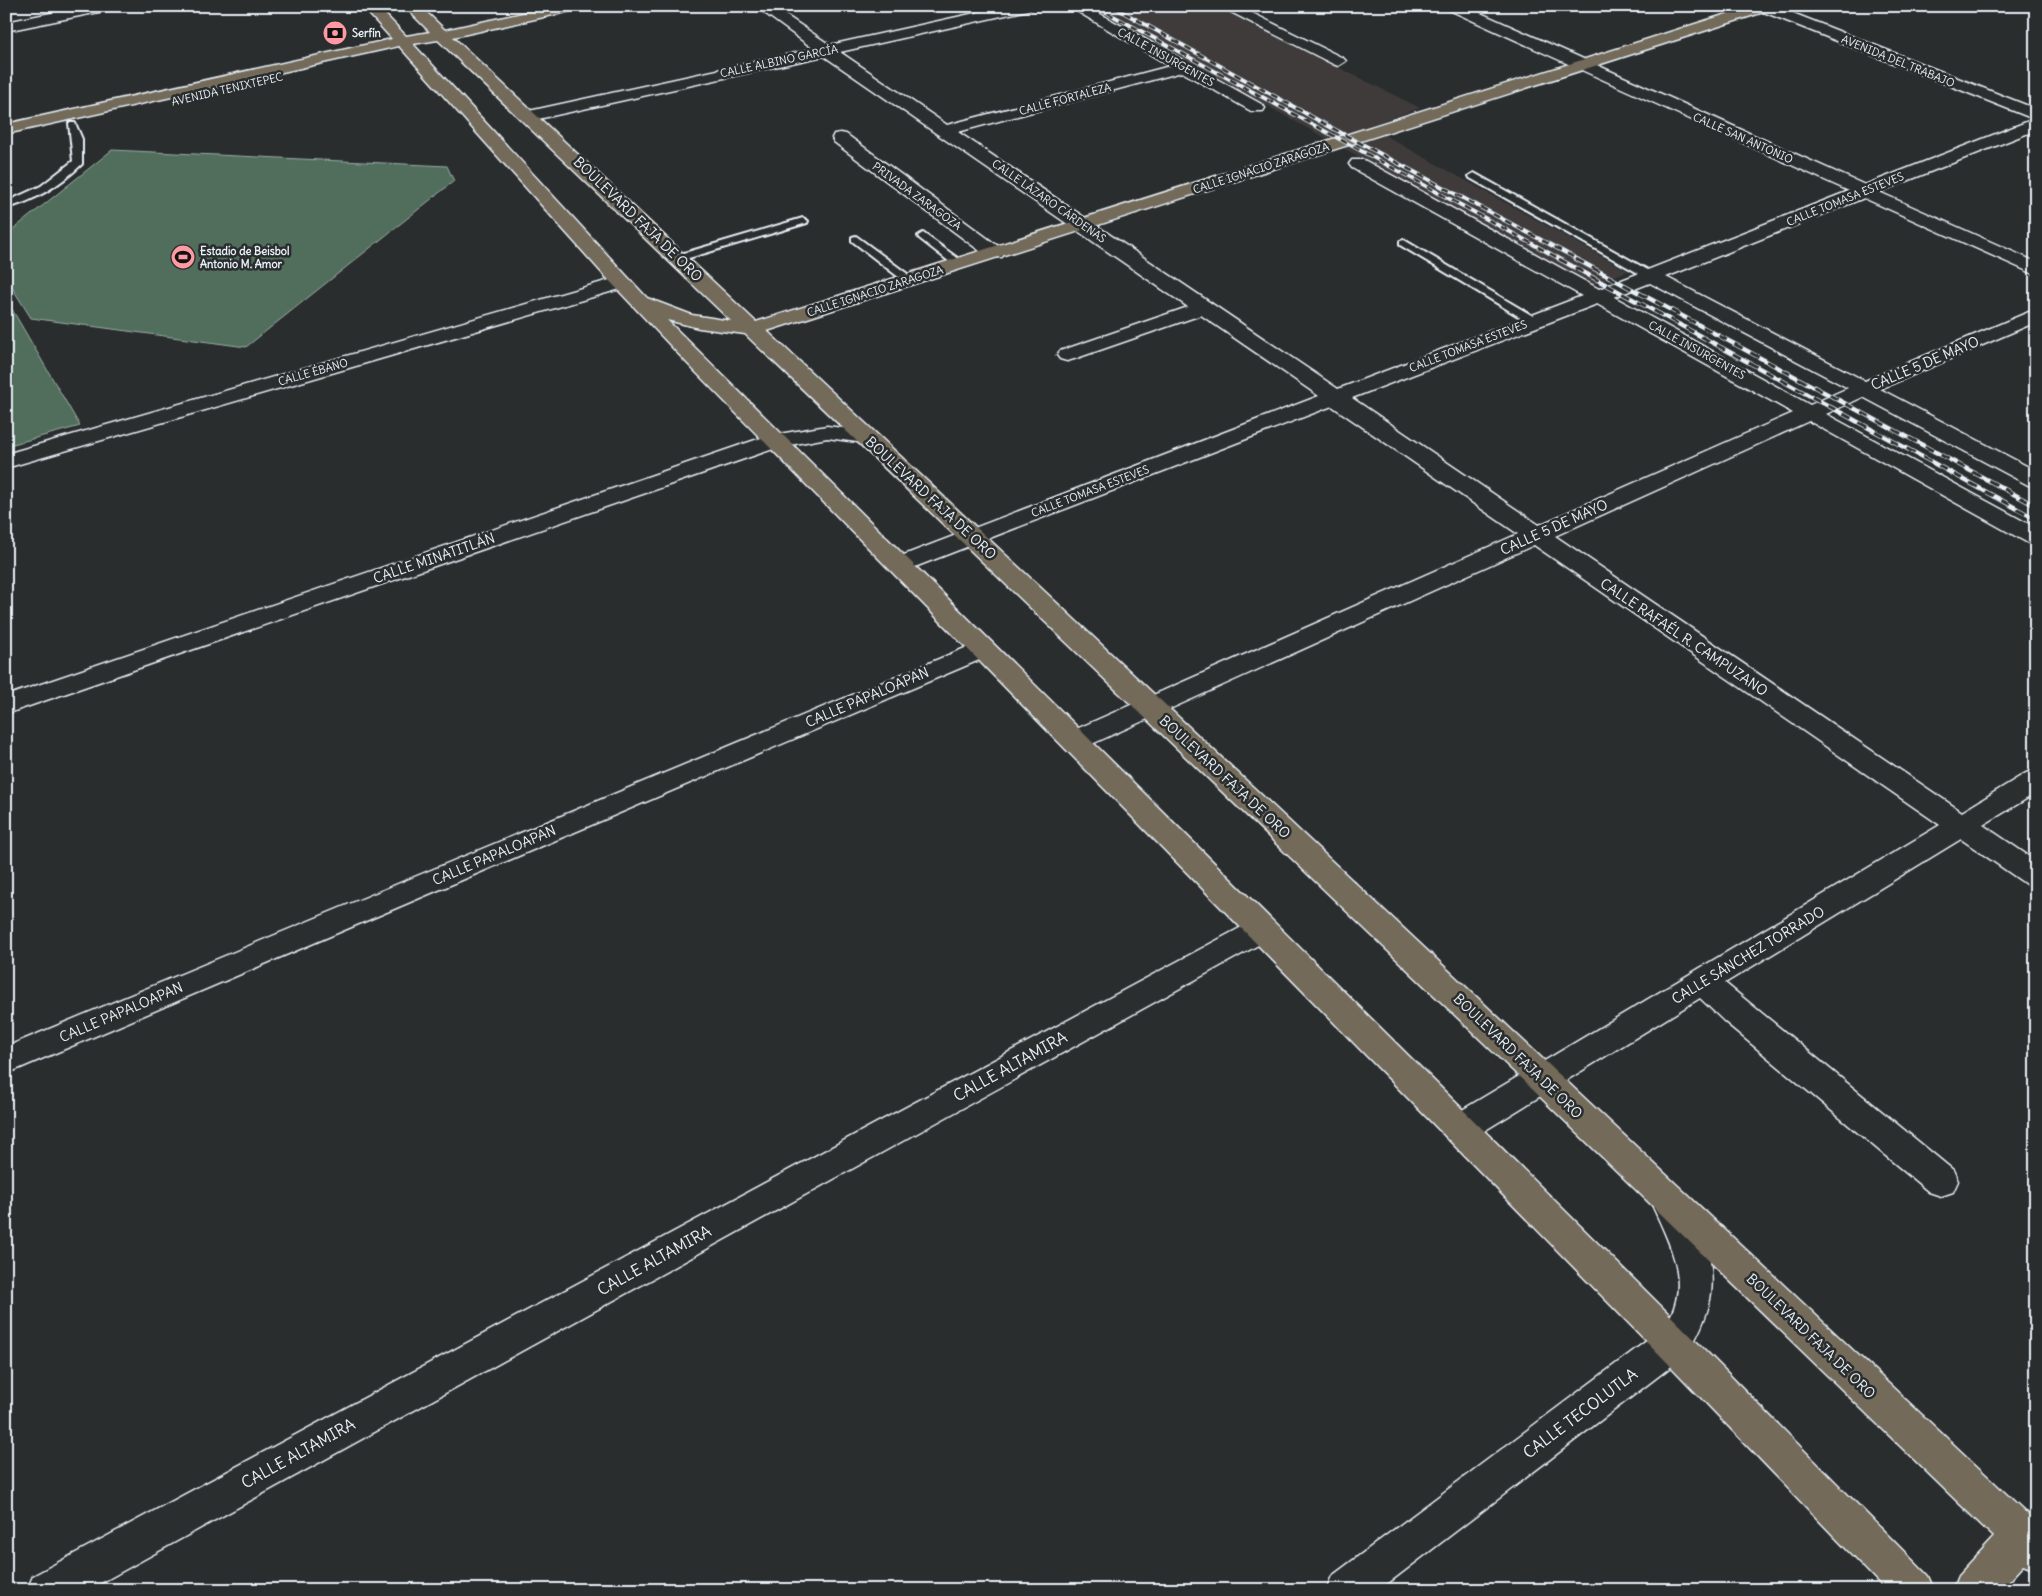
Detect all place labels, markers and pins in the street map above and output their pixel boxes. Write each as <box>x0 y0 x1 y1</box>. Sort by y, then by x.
bank icon: Serfín <box>322 20 348 46</box>
place label: Serfín <box>352 26 382 40</box>
sports icon: Estadio de Beisbol Antonio M. Amor <box>170 244 196 270</box>
place label: Estadio de Beisbol Antonio M. Amor <box>200 244 289 271</box>

